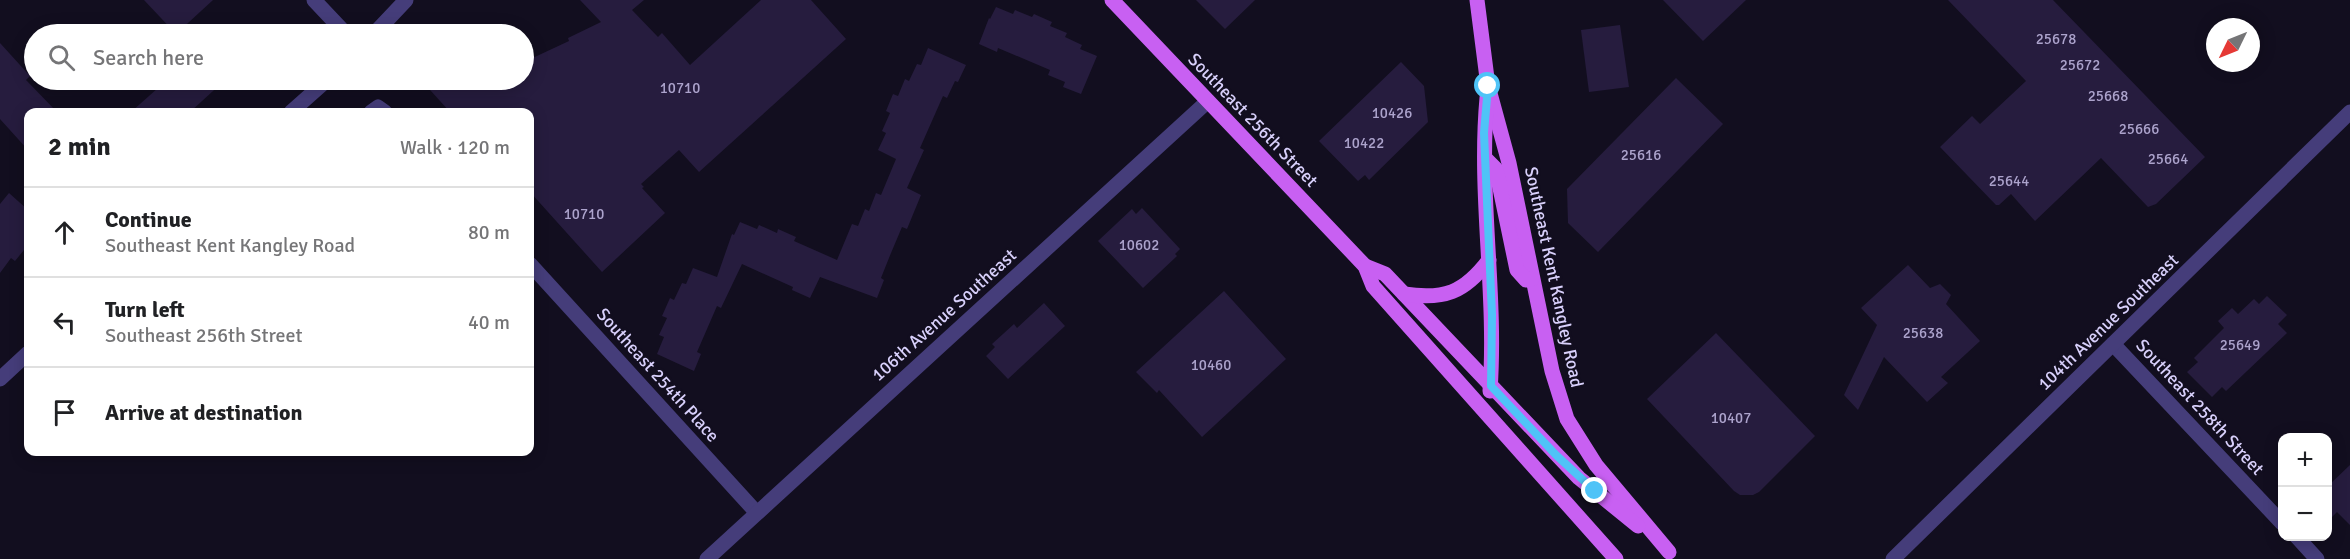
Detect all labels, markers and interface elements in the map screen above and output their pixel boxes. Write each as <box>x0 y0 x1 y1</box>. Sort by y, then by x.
north arrow <box>2206 18 2260 72</box>
search box <box>24 24 534 90</box>
house number: 25678 <box>2036 30 2076 48</box>
icon: search <box>45 41 78 74</box>
text: Search here <box>93 44 204 71</box>
street label: Southeast 256th Street <box>1183 48 1323 192</box>
house number: 25672 <box>2060 56 2100 74</box>
route start <box>1474 72 1500 98</box>
house number: 10710 <box>660 79 700 97</box>
house number: 25668 <box>2088 87 2128 105</box>
house number: 10426 <box>1372 104 1412 122</box>
house number: 25666 <box>2119 120 2159 138</box>
text: 2 min <box>48 131 111 163</box>
house number: 10422 <box>1344 134 1384 152</box>
text: Walk · 120 m <box>400 135 510 160</box>
house number: 25616 <box>1621 146 1661 164</box>
house number: 25664 <box>2148 150 2188 168</box>
street label: Southeast Kent Kangley Road <box>1520 165 1588 389</box>
house number: 25644 <box>1989 172 2029 190</box>
house number: 10710 <box>564 205 604 223</box>
text: Continue <box>105 206 192 233</box>
icon: ahead <box>48 216 81 249</box>
text: 80 m <box>468 220 510 245</box>
text: Southeast Kent Kangley Road <box>105 233 355 258</box>
house number: 10602 <box>1119 236 1159 254</box>
street label: 106th Avenue Southeast <box>867 244 1021 386</box>
street label: 104th Avenue Southeast <box>2033 249 2183 395</box>
text: Turn left <box>105 296 185 323</box>
street label: Southeast 254th Place <box>592 303 724 447</box>
icon: left <box>48 306 81 339</box>
text: 40 m <box>468 310 510 335</box>
text: Southeast 256th Street <box>105 323 302 348</box>
house number: 25638 <box>1903 324 1943 342</box>
street label: Southeast 258th Street <box>2131 335 2269 479</box>
house number: 25649 <box>2220 336 2260 354</box>
house number: 10460 <box>1191 356 1231 374</box>
icon: arrive <box>48 396 81 429</box>
text: Arrive at destination <box>105 399 302 426</box>
house number: 10407 <box>1711 409 1751 427</box>
map controls <box>2278 433 2332 541</box>
button: + <box>2278 433 2332 487</box>
route end <box>1581 477 1607 503</box>
button: − <box>2278 487 2332 541</box>

